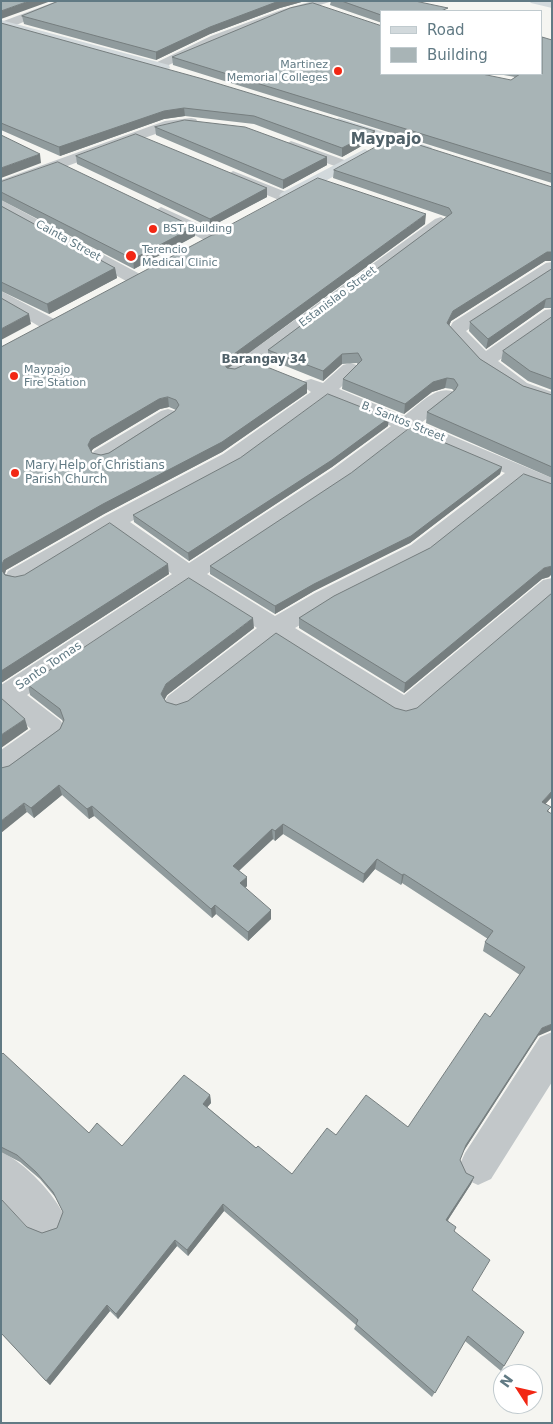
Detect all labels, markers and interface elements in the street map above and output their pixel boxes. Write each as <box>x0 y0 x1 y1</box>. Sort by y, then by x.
legend <box>380 10 543 75</box>
text: Road <box>427 21 465 39</box>
text: Building <box>427 46 488 64</box>
place label: Martinez Memorial Colleges <box>227 58 328 84</box>
marker: Martinez Memorial Colleges <box>332 65 344 77</box>
district label: Maypajo <box>351 131 421 149</box>
street label: Cainta Street <box>33 218 103 264</box>
place label: BST Building <box>163 222 232 236</box>
marker: BST Building <box>147 223 159 235</box>
place label: Terencio Medical Clinic <box>142 243 218 269</box>
marker: Terencio Medical Clinic <box>124 249 138 263</box>
street label: Estanislao Street <box>297 264 379 330</box>
district label: Barangay 34 <box>222 353 306 367</box>
place label: Maypajo Fire Station <box>24 363 86 389</box>
marker: Maypajo Fire Station <box>8 370 20 382</box>
street label: B. Santos Street <box>359 399 447 445</box>
place label: Mary Help of Christians Parish Church <box>25 459 165 487</box>
marker: Mary Help of Christians Parish Church <box>9 467 21 479</box>
street label: Santo Tomas <box>13 639 85 693</box>
north arrow <box>493 1364 543 1414</box>
text: N <box>497 1372 516 1390</box>

